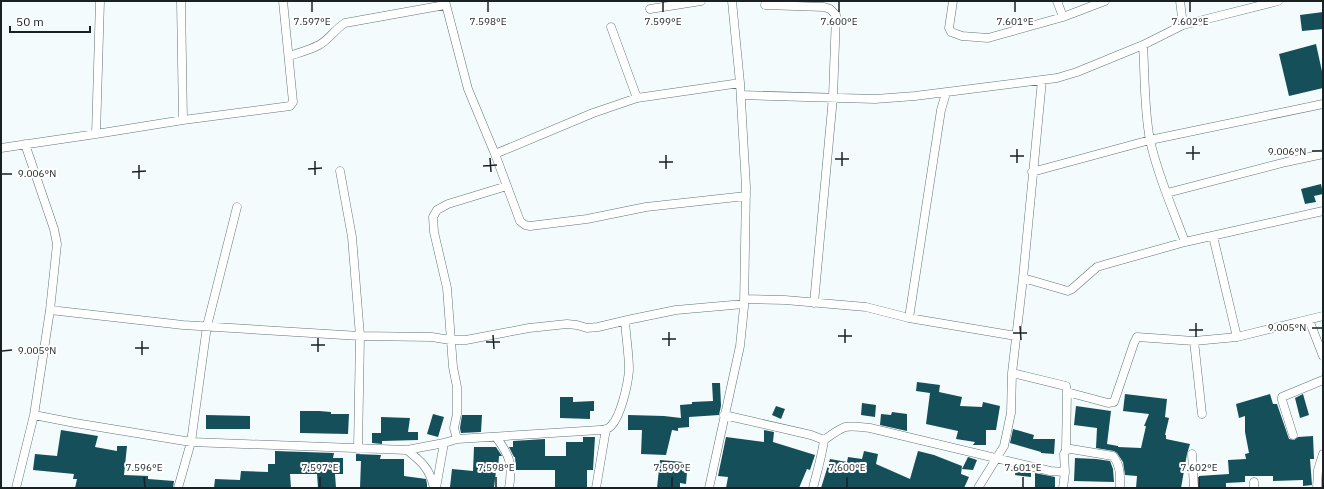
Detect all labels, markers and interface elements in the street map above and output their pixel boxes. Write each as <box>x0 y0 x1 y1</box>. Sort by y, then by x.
scale bar <box>10 8 90 34</box>
text: 50 m <box>16 14 44 29</box>
text: 7.597°E <box>293 15 331 28</box>
text: 7.598°E <box>469 15 507 28</box>
text: 7.599°E <box>644 15 682 28</box>
text: 7.600°E <box>820 15 858 28</box>
text: 7.601°E <box>996 15 1034 28</box>
text: 7.602°E <box>1171 15 1209 28</box>
text: 9.006°N <box>1268 145 1306 158</box>
text: 9.006°N <box>18 167 56 180</box>
text: 9.005°N <box>1268 321 1306 334</box>
text: 9.005°N <box>18 344 56 357</box>
text: 7.596°E <box>125 461 163 474</box>
text: 7.597°E <box>301 461 339 474</box>
text: 7.598°E <box>477 461 515 474</box>
text: 7.599°E <box>653 461 691 474</box>
text: 7.600°E <box>828 461 866 474</box>
text: 7.601°E <box>1004 461 1042 474</box>
text: 7.602°E <box>1180 461 1218 474</box>

